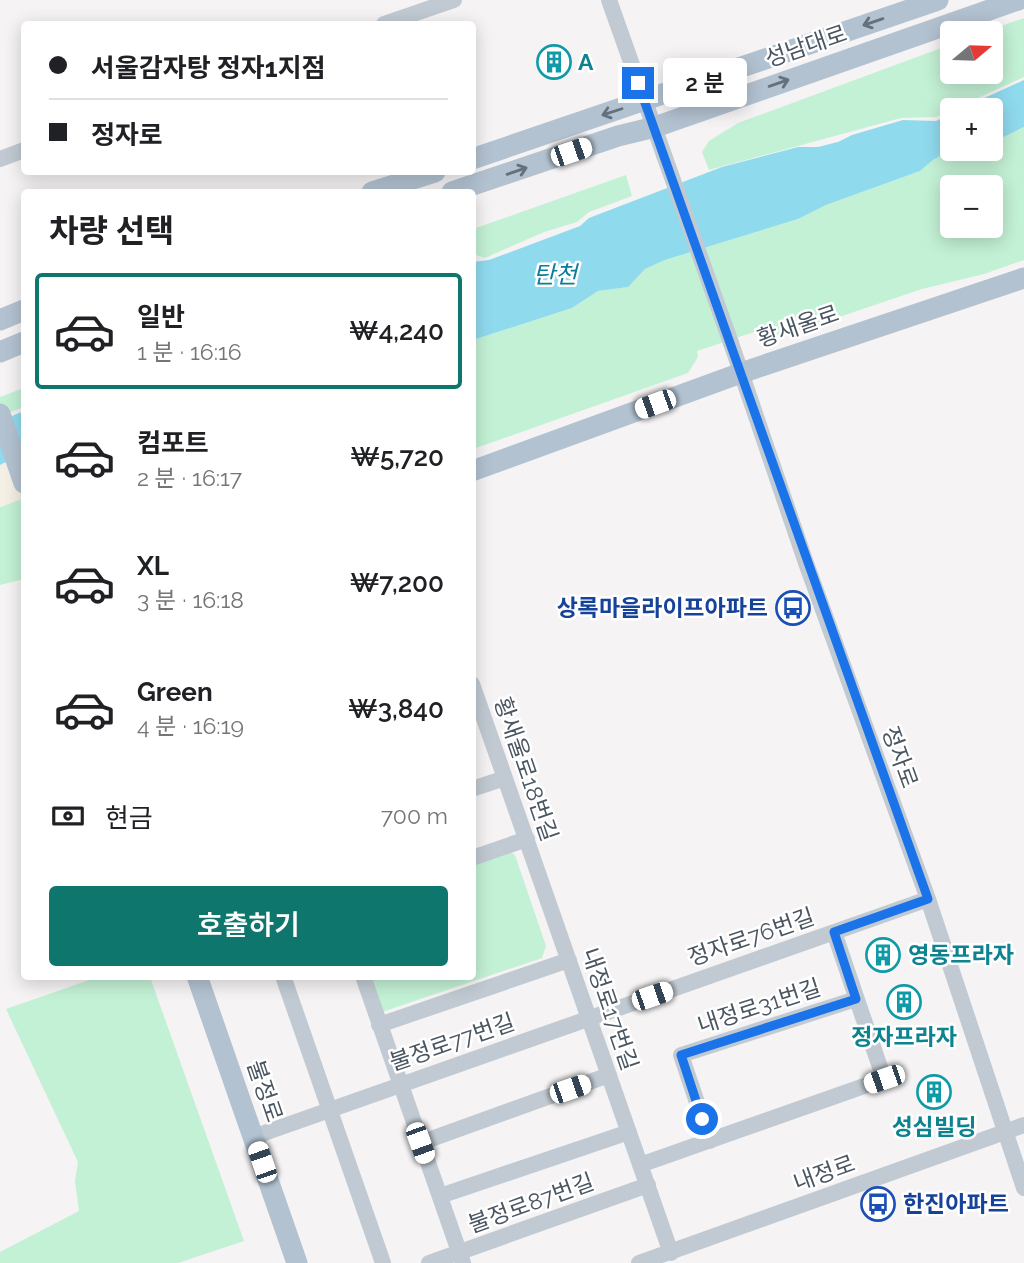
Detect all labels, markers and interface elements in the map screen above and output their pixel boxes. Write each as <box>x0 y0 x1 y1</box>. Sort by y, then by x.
one-way arrow <box>862 16 884 29</box>
street label: 성남대로 <box>761 19 850 72</box>
north arrow <box>940 21 1003 84</box>
map controls <box>940 21 1003 238</box>
building icon: A <box>535 43 573 81</box>
place label: A <box>578 48 594 75</box>
text: 서울감자탕 정자1지점 <box>91 53 325 83</box>
callout: 2 분 <box>662 58 746 108</box>
route end <box>622 67 654 99</box>
text: 2 분 <box>685 69 725 96</box>
one-way arrow <box>767 76 789 88</box>
button: + <box>940 98 1003 161</box>
one-way arrow <box>601 107 623 120</box>
text: 정자로 <box>91 120 163 150</box>
car <box>548 135 595 169</box>
one-way arrow <box>505 164 527 176</box>
button: − <box>940 175 1003 238</box>
text: 차량 선택 <box>49 212 174 249</box>
water label: 탄천 <box>533 260 580 289</box>
street label: 황새울로 <box>753 299 842 352</box>
icon: car <box>53 300 116 363</box>
text: 일반 <box>137 302 185 332</box>
text: ₩4,240 <box>349 316 444 346</box>
text: 1 분 · 16:16 <box>137 338 242 365</box>
car <box>632 387 679 421</box>
icon: car <box>53 426 116 489</box>
text: 컴포트 <box>137 428 209 458</box>
text: ₩5,720 <box>350 442 444 472</box>
text: 2 분 · 16:17 <box>137 464 242 491</box>
text: XL <box>137 551 169 581</box>
icon: car <box>53 552 116 615</box>
text: ₩7,200 <box>350 568 444 598</box>
text: 3 분 · 16:18 <box>137 586 244 613</box>
bus stop icon: 상록마을라이프아파트 <box>774 589 812 627</box>
place label: 상록마을라이프아파트 <box>556 594 768 621</box>
text: Green <box>137 677 213 707</box>
icon: car <box>53 678 116 741</box>
street label: 황새울로18번길 <box>489 693 564 844</box>
text: ₩3,840 <box>348 694 444 724</box>
text: 4 분 · 16:19 <box>137 712 244 739</box>
street label: 정자로 <box>877 722 924 791</box>
icon: cash <box>49 797 87 835</box>
text: 700 m <box>381 802 448 829</box>
text: 현금 <box>105 803 153 833</box>
button: 호출하기 <box>49 886 448 966</box>
street label: 정자로76번길 <box>684 902 818 971</box>
building icon: 영동프라자 <box>864 936 902 974</box>
place label: 영동프라자 <box>908 941 1014 968</box>
street label: 내정로17번길 <box>577 944 644 1074</box>
street label: 내정로31번길 <box>694 973 824 1038</box>
car <box>629 979 676 1013</box>
building icon: 정자프라자 <box>885 983 923 1021</box>
street label: 불정로77번길 <box>386 1008 518 1076</box>
place label: 정자프라자 <box>851 1023 957 1050</box>
street label: 불정로 <box>242 1056 289 1125</box>
car <box>861 1062 908 1096</box>
car <box>547 1072 594 1106</box>
building icon: 성심빌딩 <box>915 1073 953 1111</box>
route start <box>686 1103 718 1135</box>
place label: 성심빌딩 <box>892 1113 976 1140</box>
car <box>403 1120 438 1166</box>
car <box>246 1139 279 1185</box>
street label: 내정로 <box>789 1149 858 1196</box>
street label: 불정로87번길 <box>464 1167 597 1238</box>
bus stop icon: 한진아파트 <box>859 1185 897 1223</box>
place label: 한진아파트 <box>903 1190 1009 1217</box>

